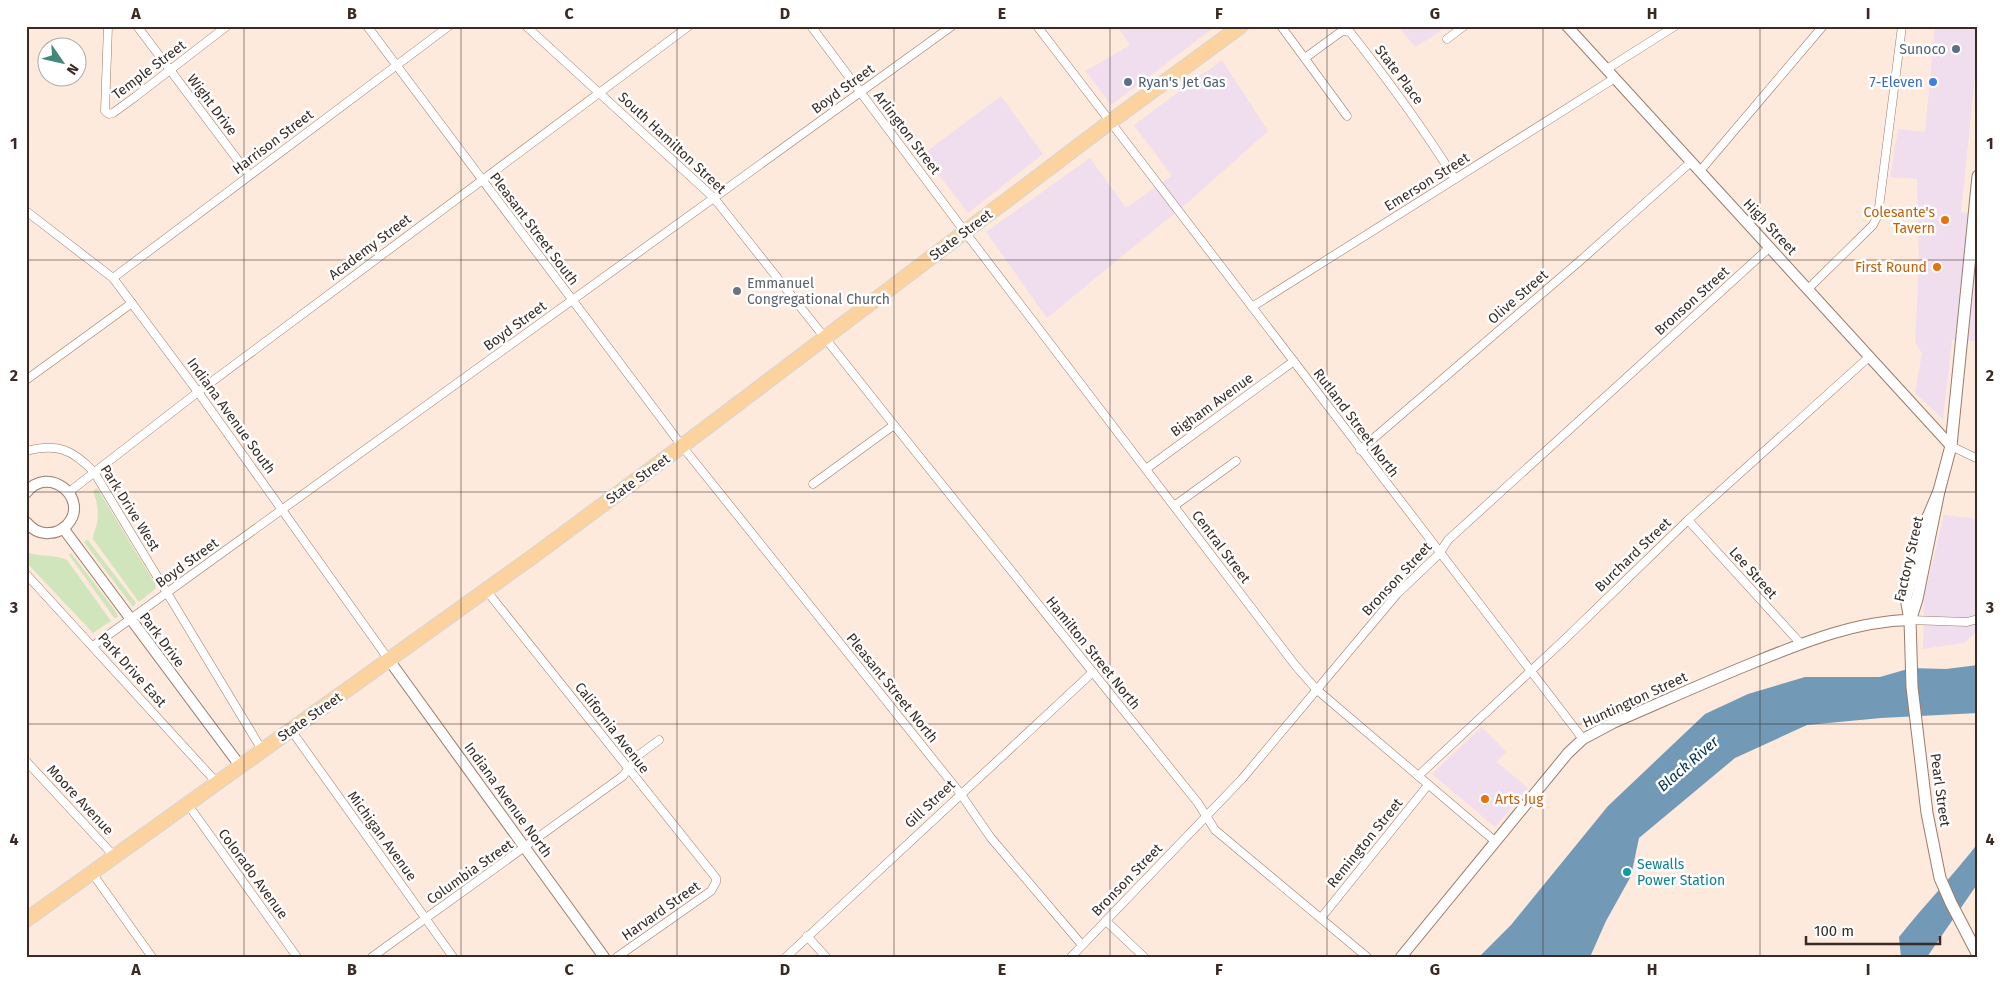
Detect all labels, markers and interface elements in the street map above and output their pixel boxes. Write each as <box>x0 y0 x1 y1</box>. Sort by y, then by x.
text: A <box>130 4 141 23</box>
text: B <box>347 4 357 23</box>
text: C <box>564 4 574 23</box>
text: D <box>780 4 790 23</box>
text: E <box>998 4 1006 23</box>
text: F <box>1215 4 1223 23</box>
text: G <box>1430 4 1440 23</box>
text: H <box>1647 4 1657 23</box>
text: I <box>1866 4 1870 23</box>
street label: Temple Street <box>109 36 190 103</box>
north arrow <box>38 38 88 88</box>
place label: Sunoco <box>1899 41 1946 58</box>
street label: State Place <box>1371 42 1427 108</box>
marker: Sunoco <box>1950 43 1962 55</box>
text: N <box>63 60 82 78</box>
street label: Boyd Street <box>808 60 879 117</box>
street label: Wight Drive <box>183 71 241 139</box>
place label: Ryan's Jet Gas <box>1138 74 1226 91</box>
place label: 7-Eleven <box>1869 74 1923 91</box>
marker: Ryan's Jet Gas <box>1122 76 1134 88</box>
marker: 7-Eleven <box>1927 76 1939 88</box>
street label: Arlington Street <box>870 88 944 179</box>
street label: South Hamilton Street <box>615 89 730 198</box>
street label: Harrison Street <box>229 106 317 178</box>
text: 1 <box>10 134 18 153</box>
text: 1 <box>1986 134 1994 153</box>
street label: Emerson Street <box>1381 149 1473 215</box>
street label: Pleasant Street South <box>486 169 582 289</box>
street label: High Street <box>1740 195 1801 259</box>
place label: Colesante's Tavern <box>1864 204 1935 237</box>
street label: State Street <box>926 205 997 264</box>
street label: Academy Street <box>325 210 415 283</box>
marker: Colesante's Tavern <box>1939 214 1951 226</box>
place label: First Round <box>1855 259 1927 276</box>
marker: First Round <box>1931 261 1943 273</box>
street label: Bronson Street <box>1651 262 1733 339</box>
street label: Olive Street <box>1485 266 1552 328</box>
place label: Emmanuel Congregational Church <box>747 275 890 308</box>
marker: Emmanuel Congregational Church <box>731 285 743 297</box>
street label: Boyd Street <box>480 297 551 354</box>
street label: Indiana Avenue South <box>183 355 279 477</box>
street label: Rutland Street North <box>1310 365 1402 481</box>
text: 2 <box>10 366 18 385</box>
text: 2 <box>1986 366 1994 385</box>
street label: Bigham Avenue <box>1167 369 1257 441</box>
street label: State Street <box>603 450 674 508</box>
street label: Park Drive West <box>97 462 164 555</box>
street label: Central Street <box>1188 507 1254 587</box>
street label: Burchard Street <box>1591 514 1675 596</box>
street label: Factory Street <box>1891 514 1927 603</box>
street label: Boyd Street <box>152 534 223 591</box>
street label: Bronson Street <box>1359 538 1436 619</box>
street label: Lee Street <box>1725 544 1781 603</box>
street label: Hamilton Street North <box>1042 593 1144 713</box>
text: 3 <box>9 598 18 617</box>
text: 3 <box>1985 598 1994 617</box>
street label: Park Drive <box>136 609 188 671</box>
street label: Park Drive East <box>94 629 170 711</box>
street label: Pleasant Street North <box>843 630 941 746</box>
street label: Huntington Street <box>1580 668 1691 732</box>
street label: California Avenue <box>571 679 653 777</box>
street label: State Street <box>275 688 346 745</box>
water label: Black River <box>1654 732 1723 795</box>
street label: Indiana Avenue North <box>460 739 556 861</box>
street label: Pearl Street <box>1926 752 1954 829</box>
street label: Moore Avenue <box>43 761 117 839</box>
street label: Gill Street <box>901 776 959 832</box>
street label: Michigan Avenue <box>344 788 420 884</box>
place label: Arts Jug <box>1495 791 1544 808</box>
marker: Arts Jug <box>1479 793 1491 805</box>
street label: Remington Street <box>1324 794 1407 891</box>
street label: Colorado Avenue <box>215 826 291 922</box>
text: 4 <box>9 830 19 849</box>
text: 4 <box>1985 830 1995 849</box>
street label: Columbia Street <box>424 835 517 908</box>
street label: Bronson Street <box>1088 839 1167 920</box>
place label: Sewalls Power Station <box>1637 856 1725 889</box>
marker: Sewalls Power Station <box>1621 866 1633 878</box>
street label: Harvard Street <box>618 877 704 944</box>
scale bar <box>1806 913 1940 945</box>
text: 100 m <box>1814 922 1854 940</box>
text: A <box>130 960 141 979</box>
text: B <box>347 960 357 979</box>
text: C <box>564 960 574 979</box>
text: D <box>780 960 790 979</box>
text: E <box>998 960 1006 979</box>
text: F <box>1215 960 1223 979</box>
text: G <box>1430 960 1440 979</box>
text: H <box>1647 960 1657 979</box>
text: I <box>1866 960 1870 979</box>

